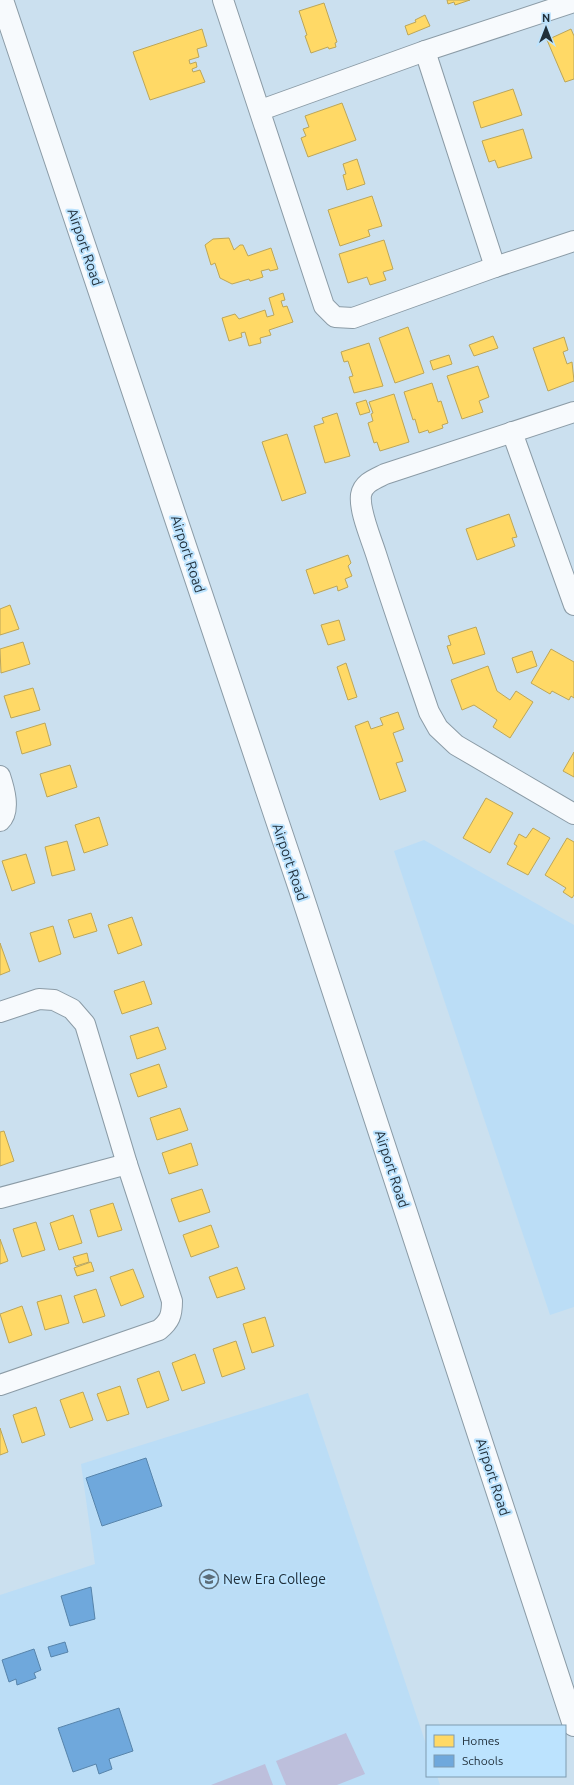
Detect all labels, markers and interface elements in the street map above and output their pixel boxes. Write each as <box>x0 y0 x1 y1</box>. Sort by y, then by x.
north arrow <box>526 8 566 48</box>
text: N <box>542 12 550 24</box>
street label: Airport Road <box>64 206 106 288</box>
street label: Airport Road <box>168 513 208 595</box>
street label: Airport Road <box>269 821 311 903</box>
street label: Airport Road <box>372 1128 412 1210</box>
street label: Airport Road <box>473 1436 513 1518</box>
school or university icon: New Era College <box>198 1568 220 1590</box>
place label: New Era College <box>223 1571 326 1587</box>
legend <box>426 1725 566 1777</box>
text: Homes <box>462 1734 500 1747</box>
text: Schools <box>462 1754 503 1767</box>

